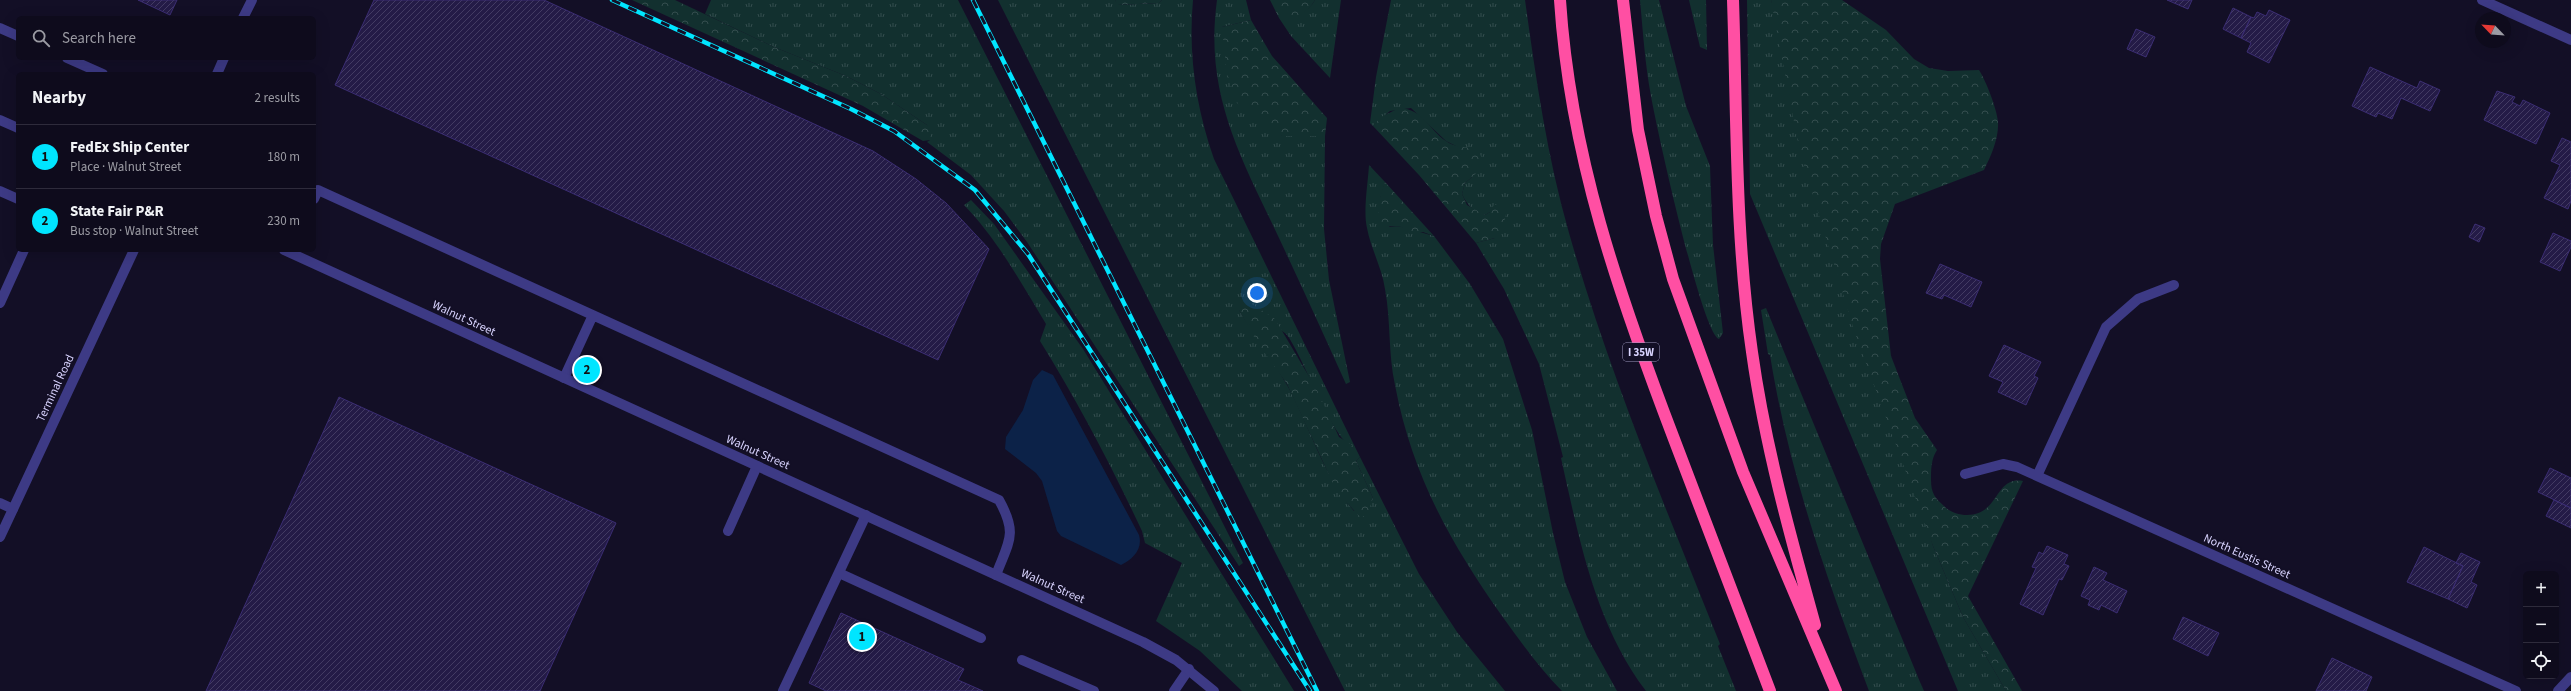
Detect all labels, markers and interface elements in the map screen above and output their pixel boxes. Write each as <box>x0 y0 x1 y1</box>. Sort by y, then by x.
north arrow <box>2475 12 2511 48</box>
search box <box>16 16 316 60</box>
icon: search <box>30 27 52 49</box>
text: Search here <box>62 28 136 49</box>
text: Nearby <box>32 86 86 110</box>
text: 2 results <box>255 89 300 107</box>
text: FedEx Ship Center <box>70 137 189 158</box>
text: 1 <box>42 148 48 166</box>
text: 180 m <box>267 148 300 166</box>
text: Place · Walnut Street <box>70 158 181 176</box>
text: State Fair P&R <box>70 201 164 222</box>
text: 2 <box>42 212 48 230</box>
text: 230 m <box>267 212 300 230</box>
text: Bus stop · Walnut Street <box>70 222 198 240</box>
your location <box>1247 283 1267 303</box>
street label: Walnut Street <box>429 296 498 341</box>
road number: I 35W <box>1623 343 1659 361</box>
street label: Terminal Road <box>32 352 78 425</box>
pin: 2 <box>574 355 600 385</box>
street label: Walnut Street <box>723 431 792 474</box>
street label: North Eustis Street <box>2201 530 2293 583</box>
street label: Walnut Street <box>1018 565 1087 608</box>
map controls <box>2523 571 2559 679</box>
button: + <box>2523 571 2559 607</box>
button: − <box>2523 607 2559 643</box>
pin: 1 <box>849 622 875 652</box>
button: locate <box>2523 643 2559 679</box>

